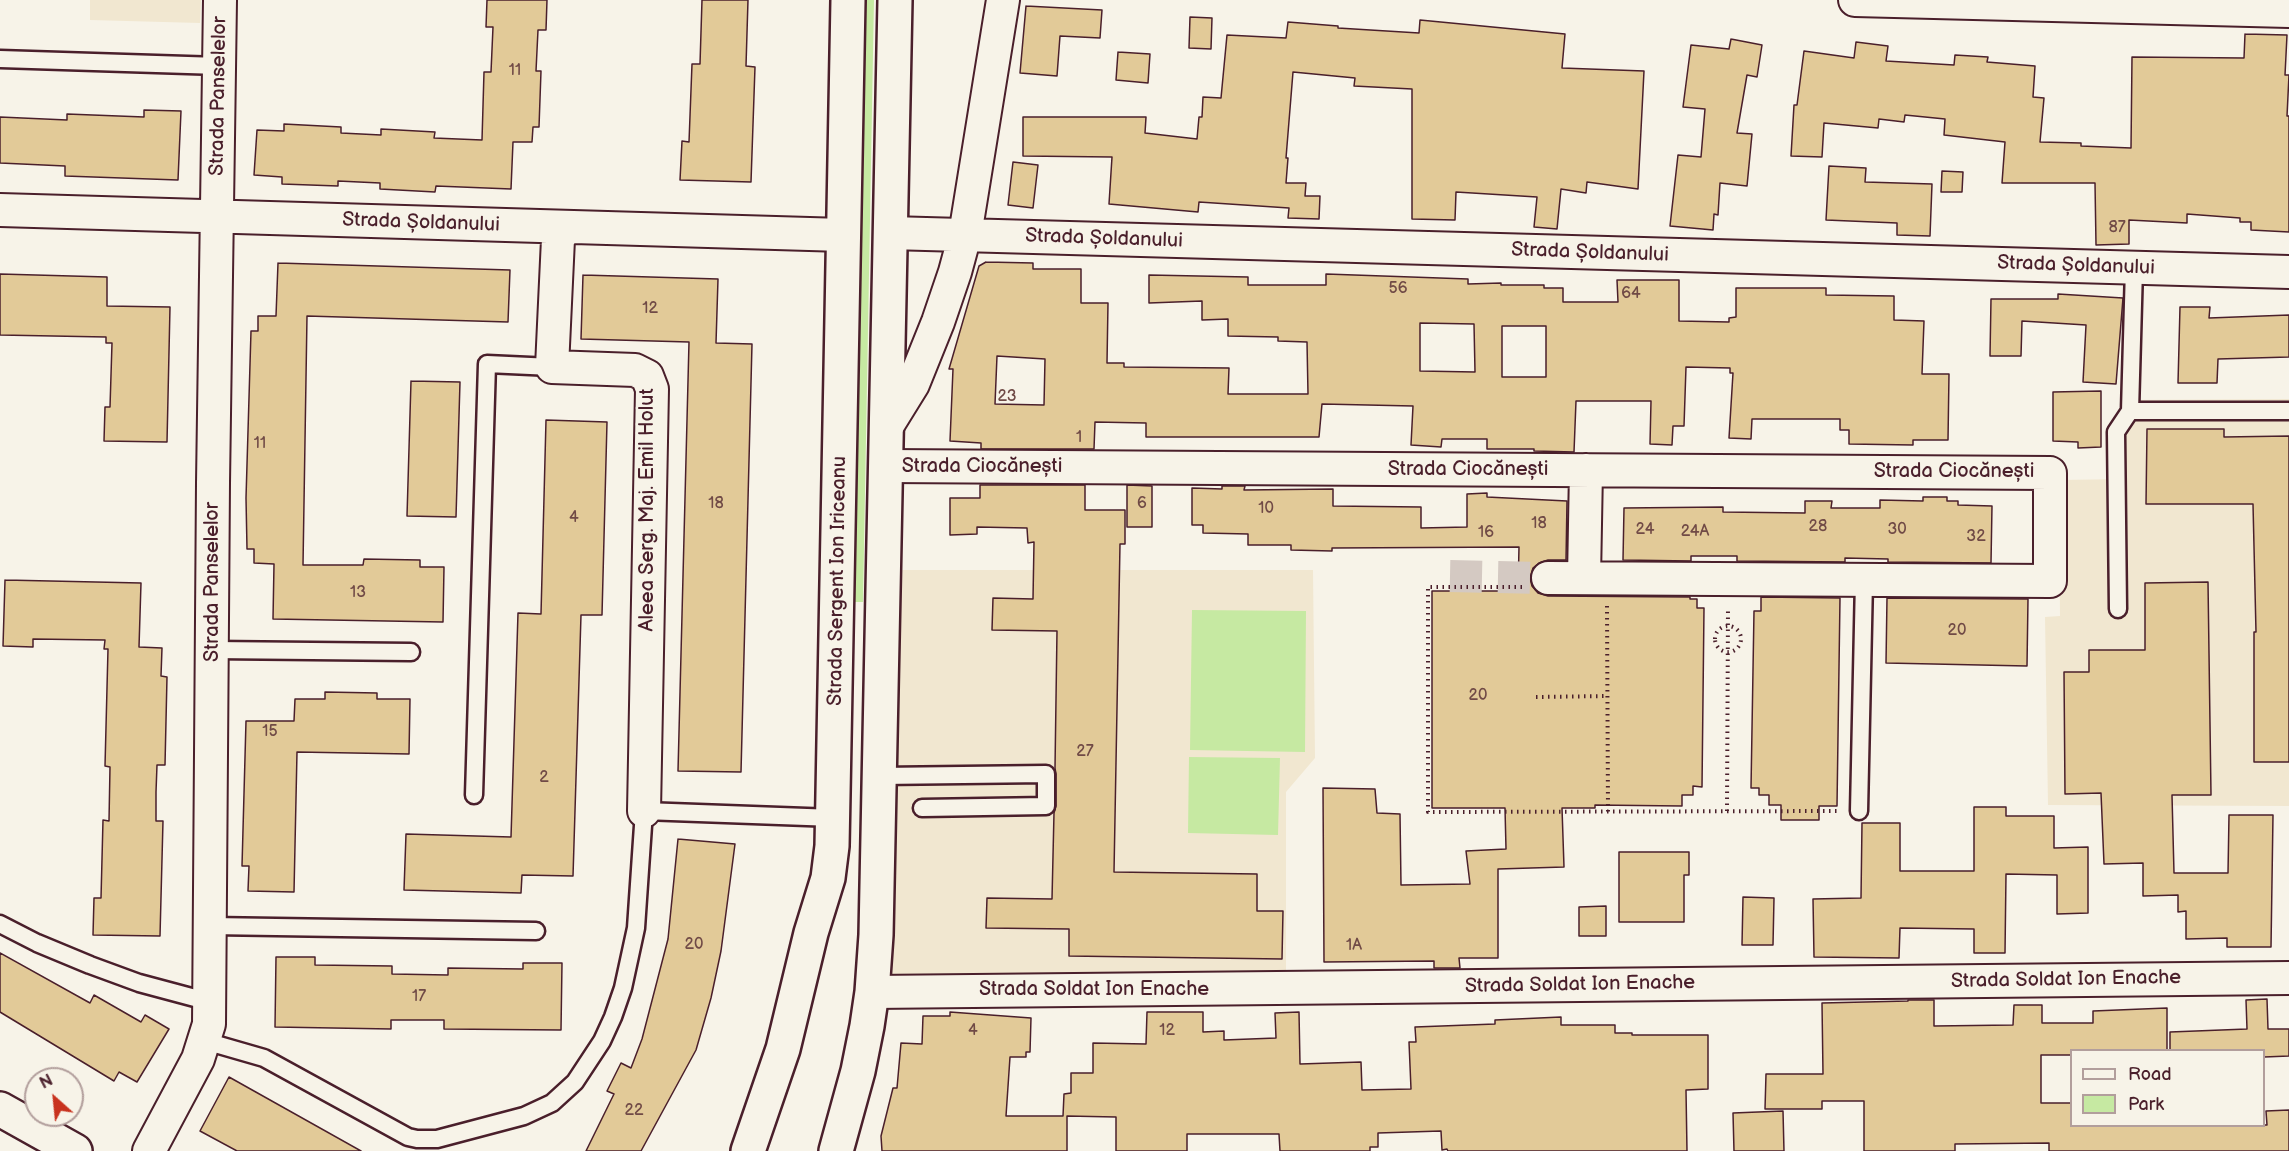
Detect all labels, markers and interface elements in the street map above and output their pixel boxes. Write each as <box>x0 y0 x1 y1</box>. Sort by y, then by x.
street label: Strada Panselelor <box>206 16 232 176</box>
house number: 11 <box>509 61 521 81</box>
street label: Strada Șoldanului <box>342 208 500 238</box>
house number: 87 <box>2108 218 2126 238</box>
street label: Strada Șoldanului <box>1025 224 1183 254</box>
street label: Strada Șoldanului <box>1511 238 1669 268</box>
street label: Strada Șoldanului <box>1997 251 2155 281</box>
house number: 56 <box>1389 279 1407 299</box>
house number: 64 <box>1621 284 1641 304</box>
house number: 12 <box>642 299 658 319</box>
house number: 23 <box>998 387 1016 407</box>
street label: Aleea Serg. Maj. Emil Holut <box>636 388 660 632</box>
house number: 1 <box>1076 428 1082 448</box>
house number: 11 <box>254 434 266 454</box>
street label: Strada Ciocănești <box>902 455 1062 479</box>
street label: Strada Sergent Ion Iriceanu <box>824 456 852 706</box>
street label: Strada Ciocănești <box>1388 458 1548 482</box>
street label: Strada Ciocănești <box>1874 460 2034 484</box>
house number: 18 <box>708 494 724 514</box>
house number: 6 <box>1137 494 1147 514</box>
house number: 10 <box>1258 499 1274 519</box>
street label: Strada Panselelor <box>201 502 225 662</box>
house number: 4 <box>569 508 579 528</box>
house number: 18 <box>1531 514 1547 534</box>
house number: 28 <box>1809 517 1827 537</box>
house number: 24 <box>1636 520 1654 540</box>
house number: 30 <box>1887 520 1907 540</box>
house number: 24A <box>1681 522 1709 542</box>
house number: 16 <box>1478 523 1494 543</box>
house number: 32 <box>1966 527 1986 547</box>
house number: 13 <box>350 583 366 603</box>
house number: 20 <box>1948 621 1966 641</box>
house number: 20 <box>1469 686 1487 706</box>
house number: 15 <box>262 722 278 742</box>
house number: 27 <box>1076 742 1094 762</box>
house number: 2 <box>539 768 549 788</box>
house number: 20 <box>685 935 703 955</box>
house number: 1A <box>1346 936 1362 956</box>
street label: Strada Soldat Ion Enache <box>1951 966 2181 994</box>
street label: Strada Soldat Ion Enache <box>1465 971 1695 999</box>
street label: Strada Soldat Ion Enache <box>979 978 1209 1002</box>
house number: 17 <box>412 987 426 1007</box>
house number: 4 <box>968 1021 978 1041</box>
house number: 12 <box>1159 1021 1175 1041</box>
legend <box>2070 1049 2265 1127</box>
text: Road <box>2128 1064 2172 1085</box>
north arrow <box>24 1067 84 1127</box>
text: N <box>37 1071 56 1093</box>
text: Park <box>2128 1094 2164 1115</box>
house number: 22 <box>625 1101 643 1121</box>

